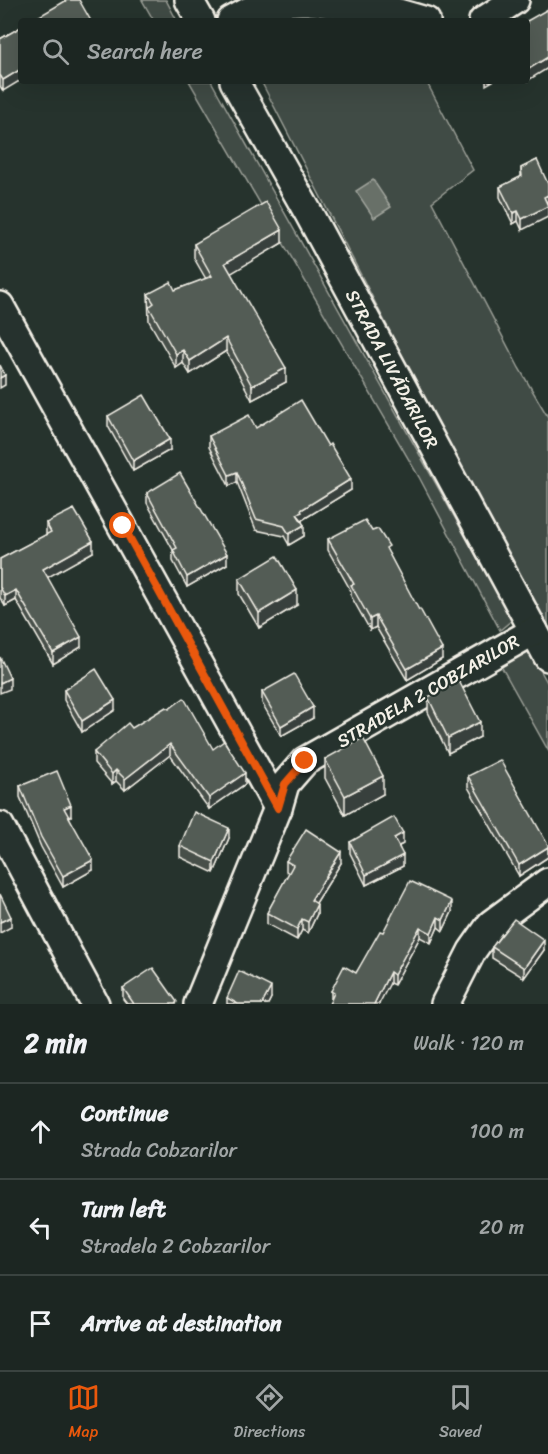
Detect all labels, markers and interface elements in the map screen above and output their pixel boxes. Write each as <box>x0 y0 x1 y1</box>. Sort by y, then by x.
search box <box>18 18 530 84</box>
text: Search here <box>87 32 203 71</box>
icon: search <box>39 35 72 68</box>
street label: STRADA LIVĂDARILOR <box>336 283 448 455</box>
route start <box>109 512 135 538</box>
street label: STRADELA 2 COBZARILOR <box>330 625 526 757</box>
route end <box>291 747 317 773</box>
text: 2 min <box>24 1020 87 1066</box>
text: Walk · 120 m <box>413 1026 524 1061</box>
text: Continue <box>81 1094 169 1133</box>
text: 100 m <box>470 1114 524 1149</box>
icon: ahead <box>24 1115 57 1148</box>
text: Strada Cobzarilor <box>81 1133 237 1168</box>
text: Turn left <box>81 1190 166 1229</box>
text: 20 m <box>479 1210 524 1245</box>
icon: left <box>24 1211 57 1244</box>
text: Stradela 2 Cobzarilor <box>81 1229 270 1264</box>
text: Arrive at destination <box>81 1304 282 1343</box>
icon: arrive <box>24 1307 57 1340</box>
tab: Map <box>67 1381 100 1446</box>
tab: Directions <box>234 1381 305 1446</box>
tab: Saved <box>439 1381 481 1446</box>

